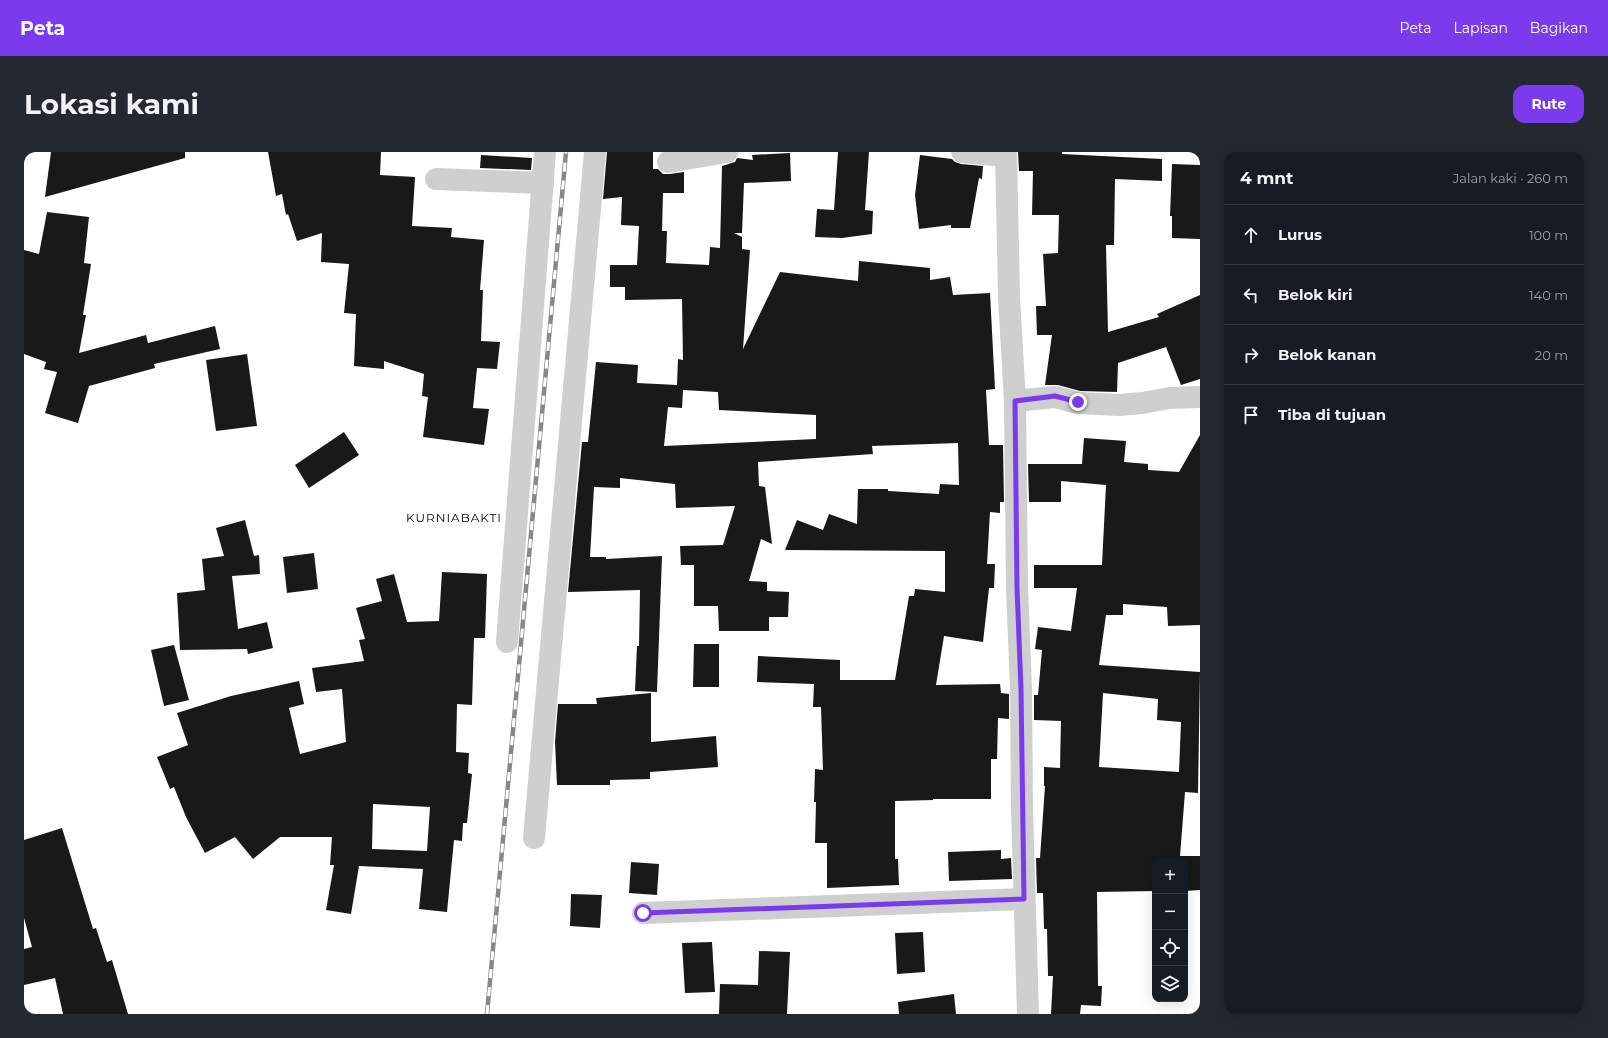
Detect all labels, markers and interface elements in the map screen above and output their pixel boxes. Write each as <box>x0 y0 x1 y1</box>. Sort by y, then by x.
text: Peta <box>20 17 65 40</box>
text: Peta <box>1400 19 1432 37</box>
text: Lapisan <box>1454 19 1508 37</box>
text: Bagikan <box>1530 19 1588 37</box>
button: Rute <box>1513 85 1584 123</box>
text: Lokasi kami <box>24 87 199 121</box>
text: 4 mnt <box>1240 168 1294 188</box>
text: Jalan kaki · 260 m <box>1453 170 1568 186</box>
icon: ahead <box>1240 224 1262 246</box>
text: Lurus <box>1278 225 1322 244</box>
text: 100 m <box>1529 227 1568 243</box>
icon: left <box>1240 284 1262 306</box>
text: Belok kiri <box>1278 285 1353 304</box>
text: 140 m <box>1529 287 1568 303</box>
icon: right <box>1240 344 1262 366</box>
text: Belok kanan <box>1278 345 1376 364</box>
text: 20 m <box>1535 347 1568 363</box>
route end <box>1069 393 1087 411</box>
icon: arrive <box>1240 404 1262 426</box>
text: Tiba di tujuan <box>1278 405 1386 424</box>
district label: KURNIABAKTI <box>406 510 502 525</box>
map controls <box>1152 858 1188 1002</box>
button: + <box>1152 858 1188 894</box>
button: − <box>1152 894 1188 930</box>
route start <box>634 904 652 922</box>
button: locate <box>1152 930 1188 966</box>
button: layers <box>1152 966 1188 1002</box>

